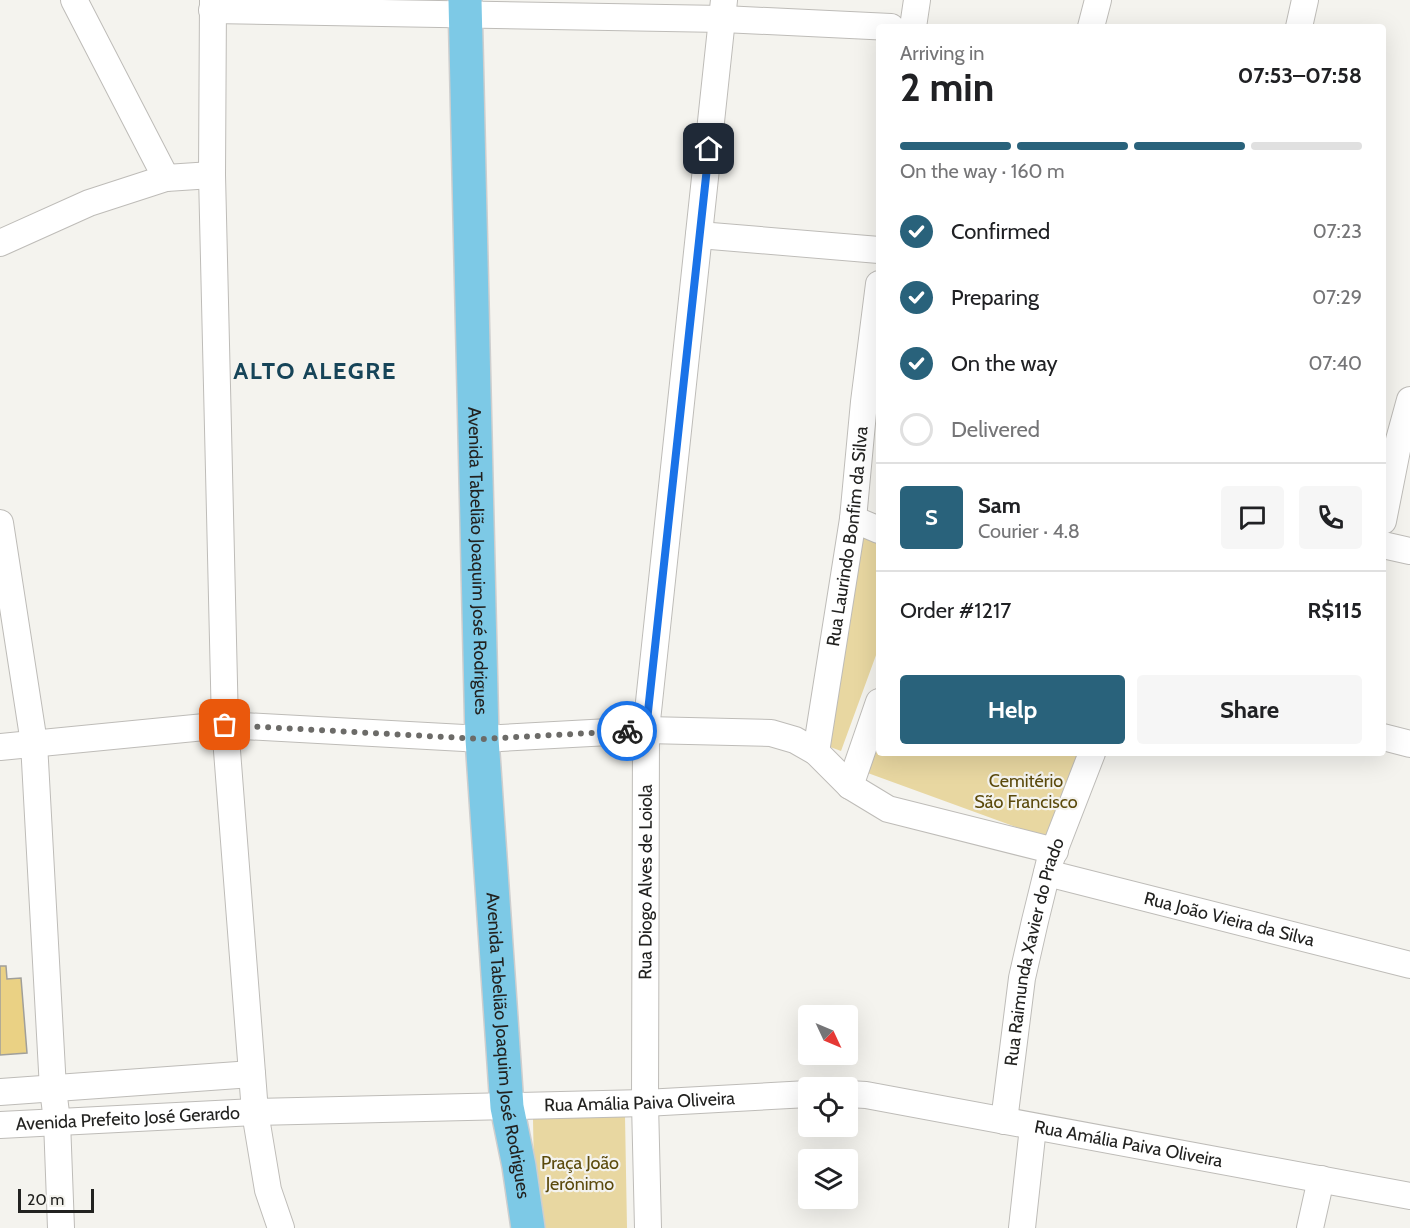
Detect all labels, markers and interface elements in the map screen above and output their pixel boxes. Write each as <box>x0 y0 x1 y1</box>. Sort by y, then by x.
text: Arriving in <box>900 41 984 65</box>
text: 07:53–07:58 <box>1238 62 1362 89</box>
text: 2 min <box>900 63 994 111</box>
pin <box>683 123 734 174</box>
icon: home <box>692 132 725 165</box>
text: On the way · 160 m <box>900 159 1065 183</box>
icon: check <box>900 215 933 248</box>
text: Confirmed <box>951 218 1050 245</box>
text: 07:23 <box>1313 219 1362 243</box>
icon: check <box>900 281 933 314</box>
text: Preparing <box>951 284 1039 311</box>
text: 07:29 <box>1312 285 1362 309</box>
icon: check <box>900 347 933 380</box>
text: On the way <box>951 350 1058 377</box>
text: 07:40 <box>1309 351 1362 375</box>
district label: ALTO ALEGRE <box>233 356 397 385</box>
street label: Avenida Tabelião Joaquim José Rodrigues <box>463 407 492 715</box>
text: Delivered <box>951 416 1040 443</box>
street label: Rua Laurindo Bonfim da Silva <box>822 425 873 648</box>
button: chat <box>1221 486 1284 549</box>
button: phone <box>1299 486 1362 549</box>
text: Sam <box>978 492 1021 519</box>
text: S <box>925 504 938 531</box>
text: Courier · 4.8 <box>978 519 1080 543</box>
text: Order #1217 <box>900 597 1011 624</box>
text: R$115 <box>1307 597 1362 624</box>
button: Help <box>900 675 1125 744</box>
button: Share <box>1137 675 1362 744</box>
pin <box>199 699 250 750</box>
courier <box>597 701 657 761</box>
icon: bag <box>208 708 241 741</box>
icon: bike <box>611 715 644 748</box>
park label: Cemitério São Francisco <box>974 770 1078 813</box>
street label: Rua Diogo Alves de Loiola <box>634 784 657 980</box>
street label: Rua Raimunda Xavier do Prado <box>1000 835 1069 1067</box>
street label: Rua João Vieira da Silva <box>1142 887 1317 951</box>
street label: Avenida Tabelião Joaquim José Rodrigues <box>481 892 535 1200</box>
north arrow <box>798 1005 858 1065</box>
map controls <box>798 1005 858 1209</box>
button: locate <box>798 1077 858 1137</box>
street label: Rua Amália Paiva Oliveira <box>544 1087 736 1116</box>
street label: Avenida Prefeito José Gerardo <box>15 1102 241 1135</box>
street label: Rua Amália Paiva Oliveira <box>1033 1115 1225 1172</box>
button: layers <box>798 1149 858 1209</box>
park label: Praça João Jerônimo <box>541 1152 619 1195</box>
scale bar <box>18 1186 94 1214</box>
text: 20 m <box>27 1190 64 1209</box>

